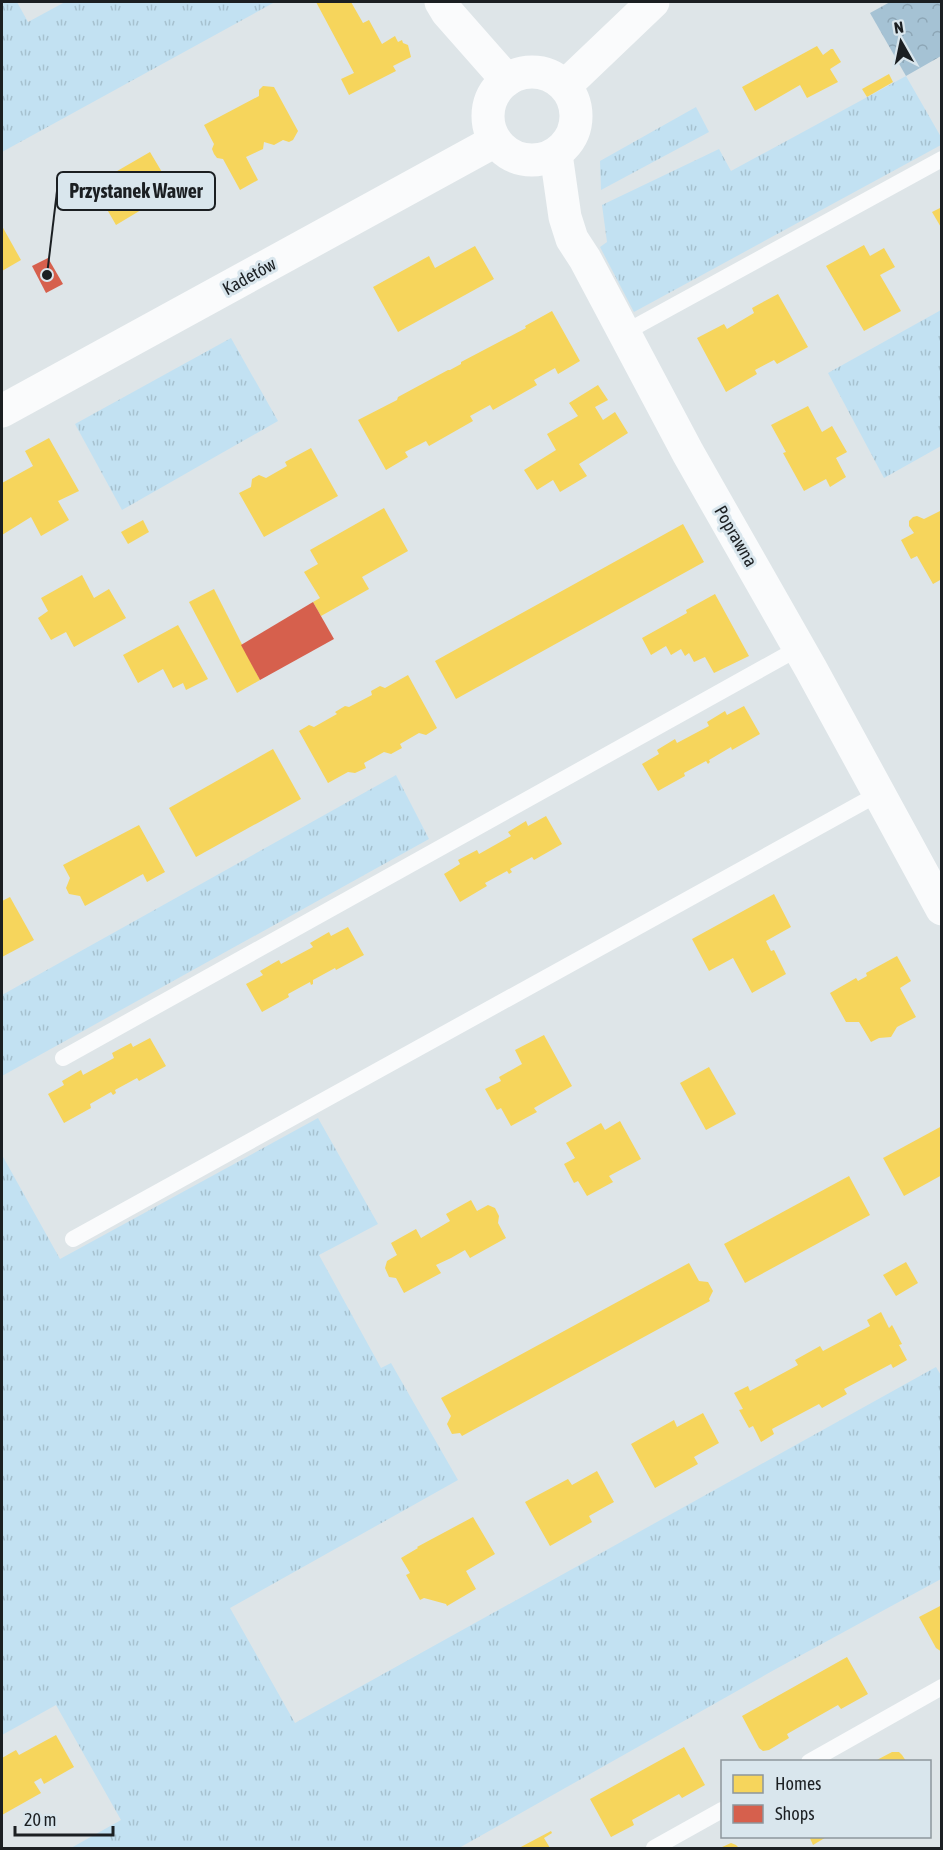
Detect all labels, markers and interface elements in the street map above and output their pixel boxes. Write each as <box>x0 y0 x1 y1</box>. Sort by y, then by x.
north arrow <box>871 12 931 72</box>
text: N <box>893 18 905 37</box>
callout: Przystanek Wawer <box>57 172 215 210</box>
text: Przystanek Wawer <box>69 179 204 202</box>
street label: Kadetów <box>219 253 279 299</box>
street label: Poprawna <box>710 502 762 570</box>
legend <box>721 1760 931 1838</box>
text: Homes <box>775 1773 821 1794</box>
scale bar <box>15 1799 112 1837</box>
text: Shops <box>775 1803 815 1824</box>
text: 20 m <box>24 1809 56 1830</box>

